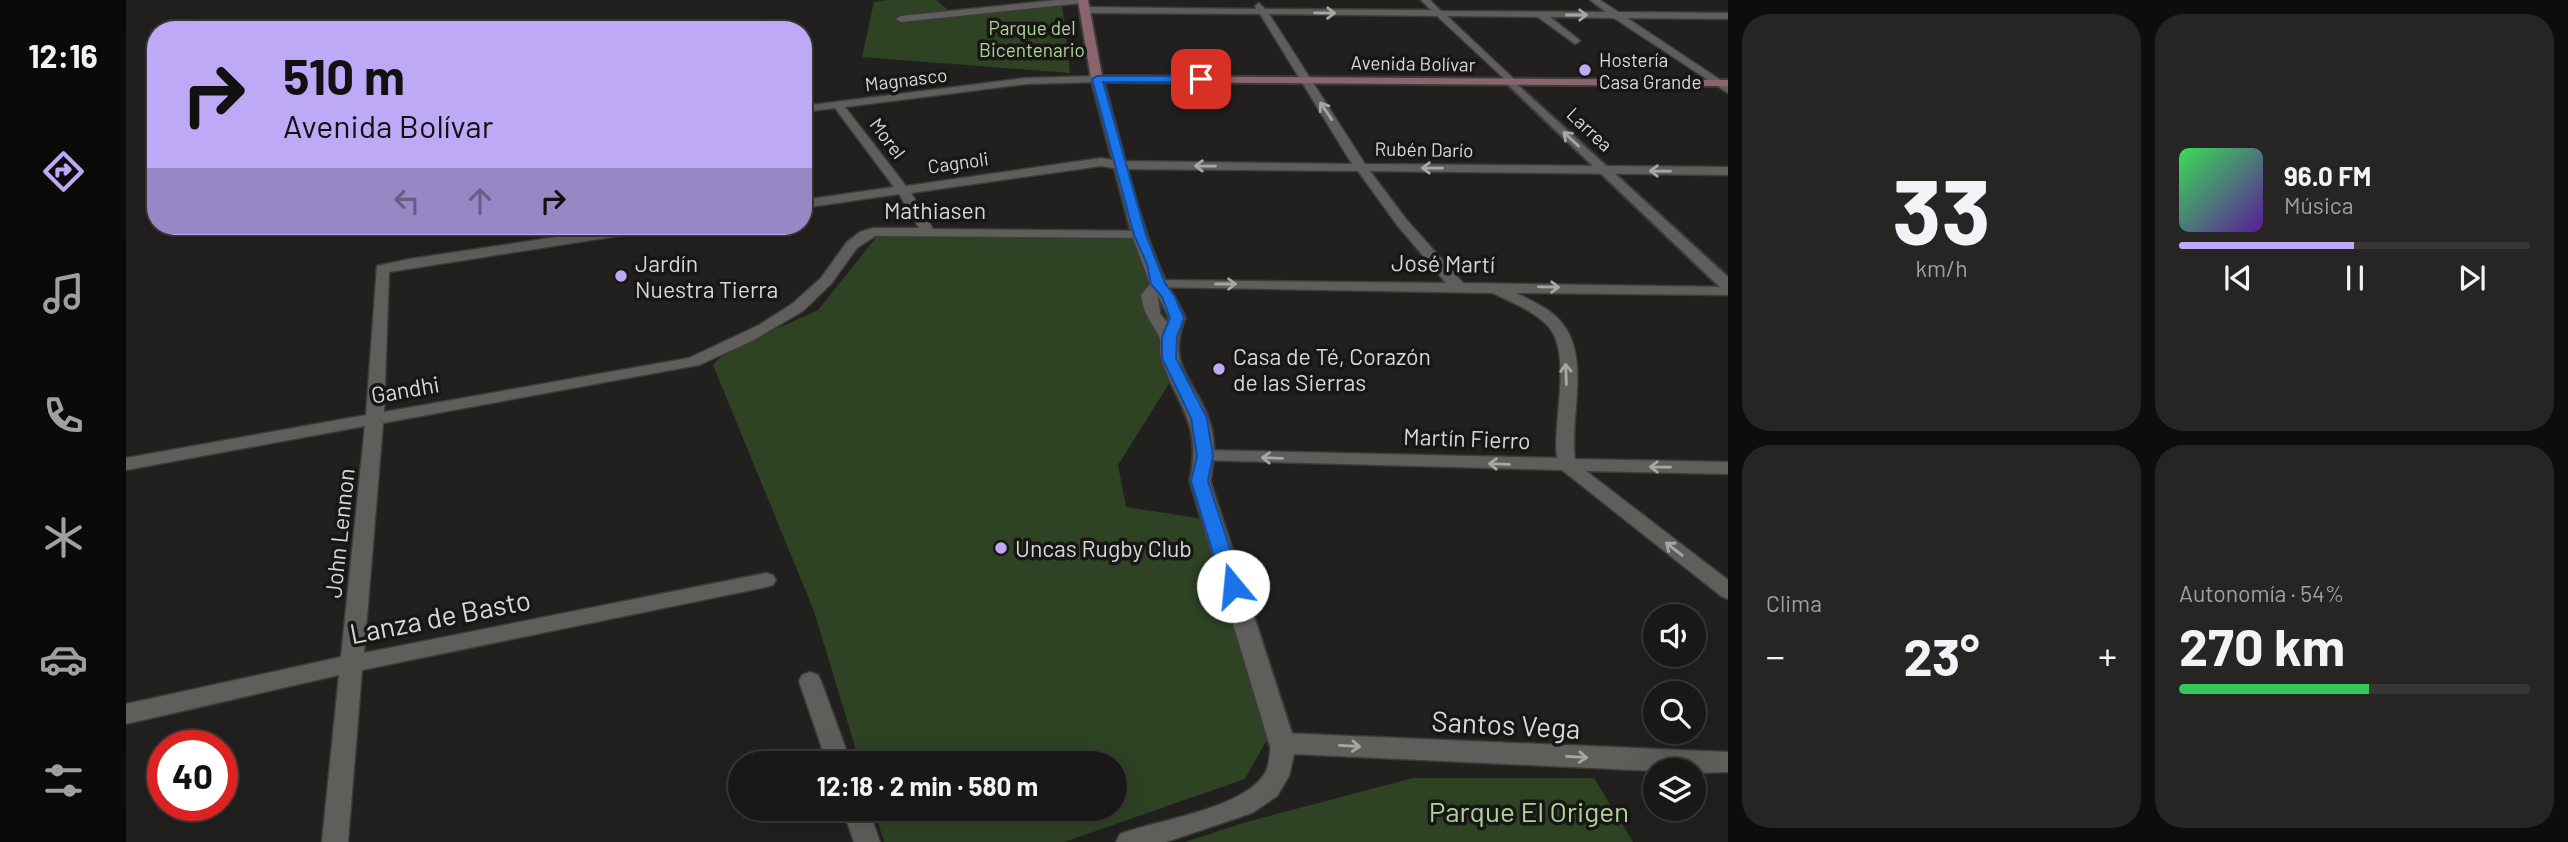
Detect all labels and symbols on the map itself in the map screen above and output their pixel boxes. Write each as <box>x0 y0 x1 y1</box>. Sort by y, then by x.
one-way arrow <box>1313 6 1336 19</box>
one-way arrow <box>1565 8 1588 22</box>
park label: Parque del Bicentenario <box>979 16 1085 61</box>
place label: Hostería Casa Grande <box>1599 48 1702 93</box>
pin <box>1171 49 1231 109</box>
street label: Avenida Bolívar <box>1350 50 1476 76</box>
marker: Hostería Casa Grande <box>1577 62 1593 78</box>
street label: Magnasco <box>864 63 948 95</box>
one-way arrow <box>1319 102 1333 121</box>
street label: Larrea <box>1562 102 1618 156</box>
street label: Morel <box>865 113 911 163</box>
one-way arrow <box>1563 130 1580 147</box>
street label: Rubén Darío <box>1374 137 1474 161</box>
street label: Cagnoli <box>926 146 990 178</box>
one-way arrow <box>1194 159 1217 172</box>
one-way arrow <box>1421 162 1444 175</box>
one-way arrow <box>1649 164 1672 178</box>
street label: Mathiasen <box>884 196 986 224</box>
street label: José Martí <box>1391 248 1495 278</box>
place label: Jardín Nuestra Tierra <box>635 249 778 303</box>
marker: Jardín Nuestra Tierra <box>613 268 629 284</box>
one-way arrow <box>1215 277 1238 291</box>
one-way arrow <box>1538 281 1561 294</box>
place label: Casa de Té, Corazón de las Sierras <box>1233 342 1431 396</box>
marker: Casa de Té, Corazón de las Sierras <box>1211 361 1227 377</box>
one-way arrow <box>1560 363 1573 386</box>
street label: Gandhi <box>369 369 441 409</box>
street label: Martín Fierro <box>1403 422 1531 454</box>
one-way arrow <box>1260 451 1283 464</box>
one-way arrow <box>1488 457 1511 470</box>
one-way arrow <box>1649 460 1672 474</box>
street label: John Lennon <box>318 467 360 599</box>
place label: Uncas Rugby Club <box>1015 534 1192 562</box>
marker: Uncas Rugby Club <box>993 540 1009 556</box>
one-way arrow <box>1666 541 1684 557</box>
position arrow <box>1196 549 1270 623</box>
street label: Lanza de Basto <box>347 582 533 650</box>
street label: Santos Vega <box>1431 703 1581 745</box>
speed limit sign: 40 <box>147 730 238 821</box>
one-way arrow <box>1338 740 1361 753</box>
one-way arrow <box>1565 750 1588 763</box>
park label: Parque El Origen <box>1429 794 1629 828</box>

